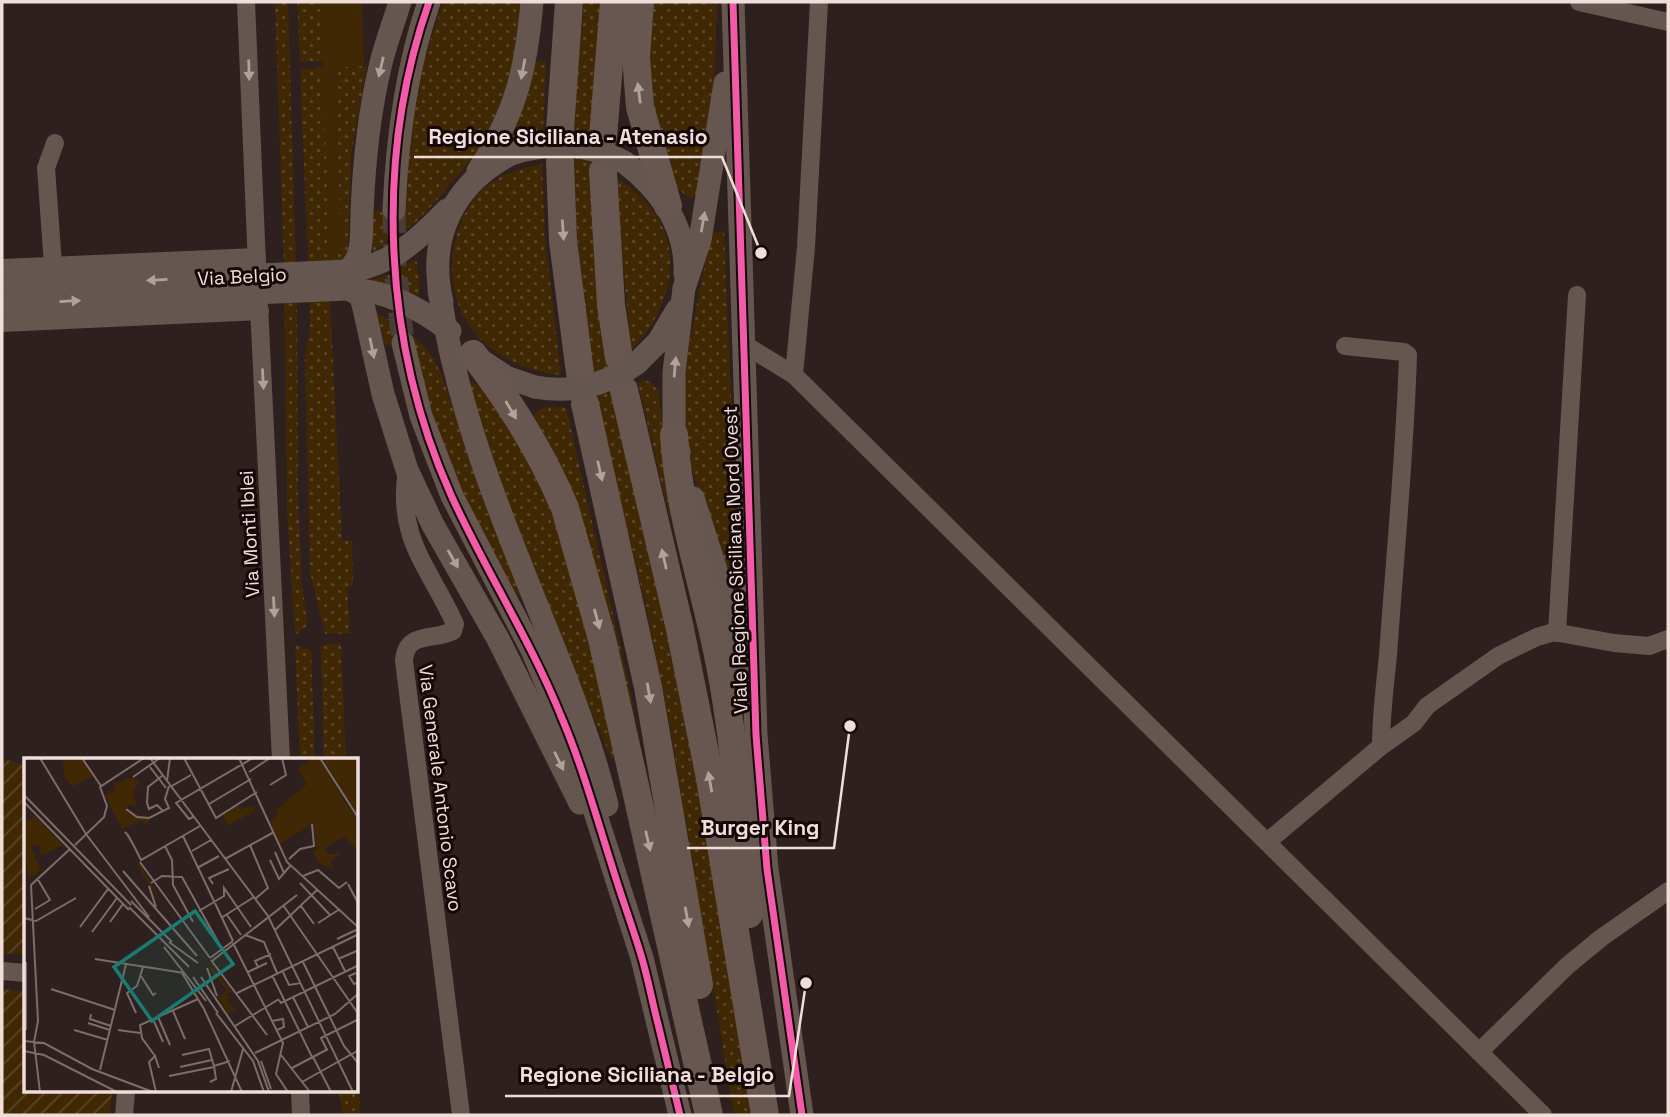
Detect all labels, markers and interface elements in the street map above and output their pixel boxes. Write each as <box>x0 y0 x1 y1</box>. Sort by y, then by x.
one-way arrow <box>375 56 386 78</box>
one-way arrow <box>517 58 528 80</box>
one-way arrow <box>243 59 254 81</box>
one-way arrow <box>633 82 644 104</box>
callout: Regione Siciliana - Atenasio <box>414 115 722 157</box>
text: Regione Siciliana - Atenasio <box>428 123 708 150</box>
one-way arrow <box>698 211 709 233</box>
one-way arrow <box>557 220 568 242</box>
street label: Via Belgio <box>197 262 287 291</box>
one-way arrow <box>146 274 168 285</box>
one-way arrow <box>59 295 81 306</box>
one-way arrow <box>367 337 378 359</box>
one-way arrow <box>670 355 681 377</box>
one-way arrow <box>258 369 269 391</box>
one-way arrow <box>505 401 518 420</box>
street label: Viale Regione Siciliana Nord Ovest <box>718 405 753 715</box>
one-way arrow <box>595 460 606 482</box>
street label: Via Monti Iblei <box>234 470 265 598</box>
one-way arrow <box>658 548 669 570</box>
one-way arrow <box>447 550 459 569</box>
one-way arrow <box>269 596 280 618</box>
one-way arrow <box>592 609 602 630</box>
street label: Via Generale Antonio Scavo <box>413 663 468 913</box>
one-way arrow <box>644 682 655 704</box>
one-way arrow <box>553 751 564 771</box>
inset map <box>24 758 359 1092</box>
one-way arrow <box>704 771 715 793</box>
callout: Burger King <box>687 806 834 848</box>
text: Burger King <box>700 814 820 841</box>
one-way arrow <box>643 830 654 852</box>
one-way arrow <box>682 906 693 928</box>
callout: Regione Siciliana - Belgio <box>505 1054 789 1096</box>
text: Regione Siciliana - Belgio <box>520 1061 774 1088</box>

